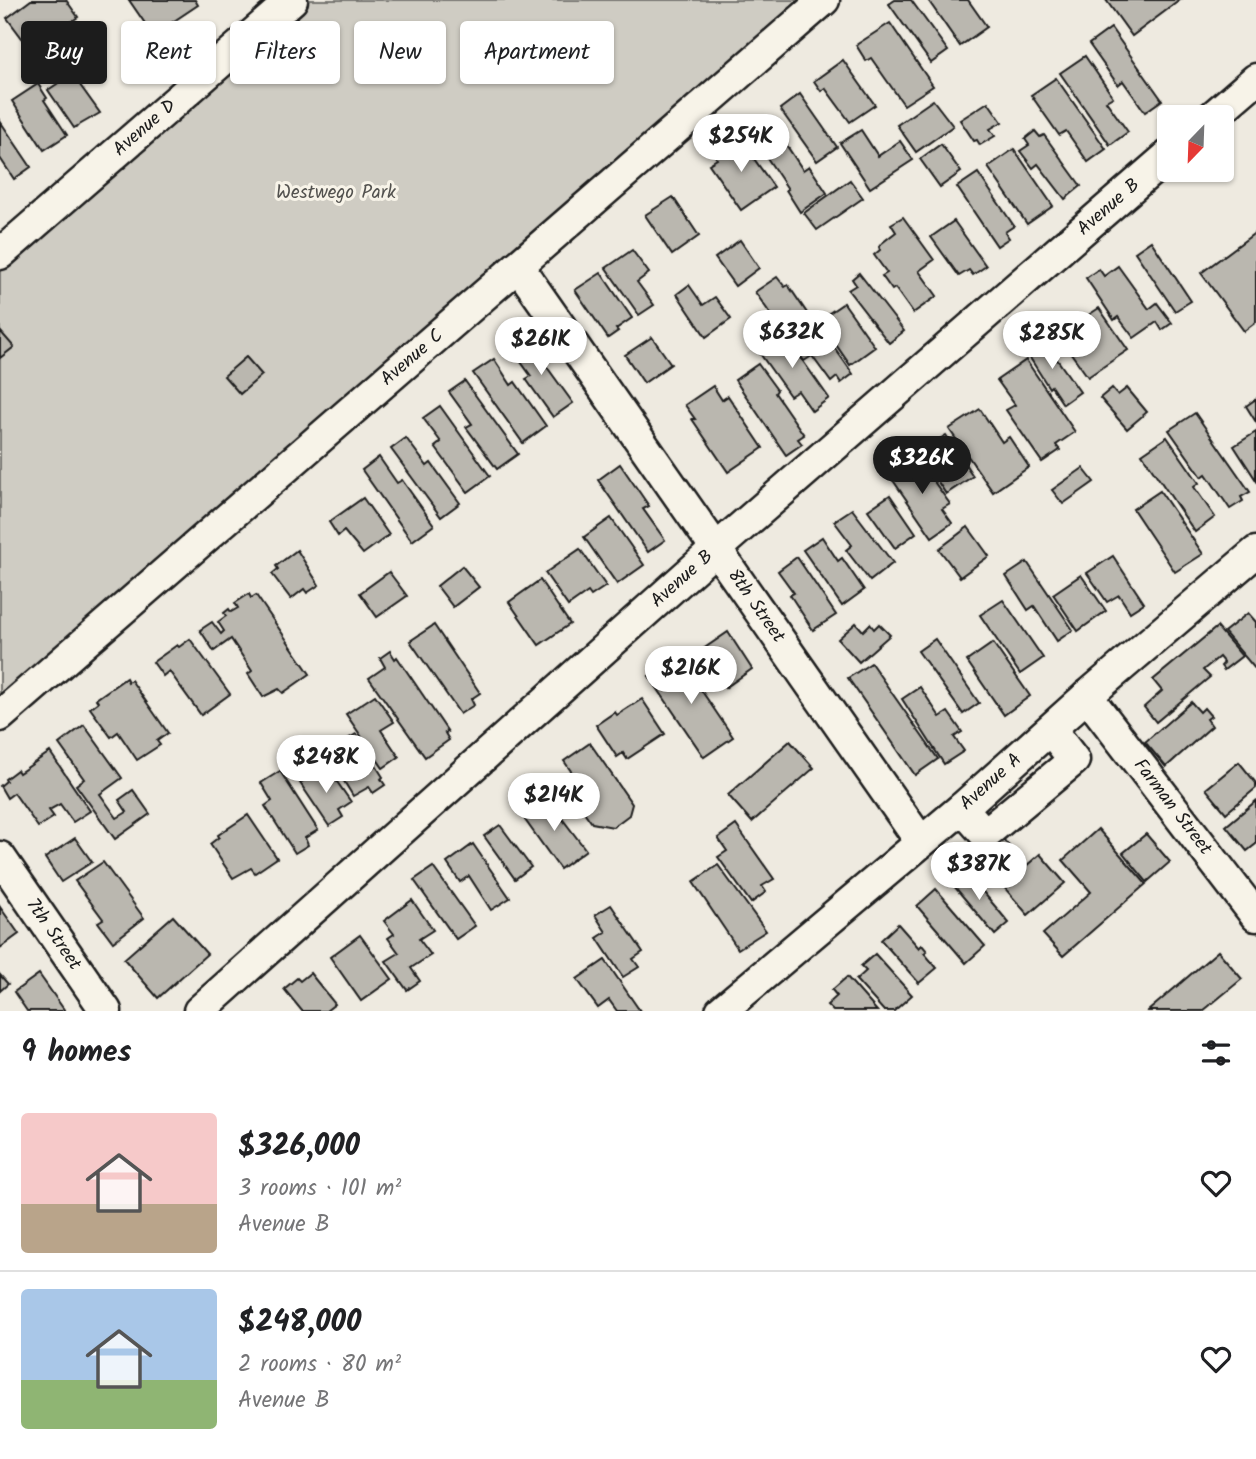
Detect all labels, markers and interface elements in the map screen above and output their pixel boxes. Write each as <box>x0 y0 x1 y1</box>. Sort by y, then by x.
chip: Buy <box>21 21 107 84</box>
chip: Rent <box>121 21 216 84</box>
chip: Filters <box>230 21 340 84</box>
chip: New <box>354 21 446 84</box>
chip: Apartment <box>460 21 614 84</box>
street label: Avenue D <box>106 92 183 164</box>
north arrow <box>1157 105 1234 182</box>
map controls <box>1157 105 1234 182</box>
pin: $254K <box>692 114 790 174</box>
text: $254K <box>708 119 774 155</box>
street label: Avenue B <box>1070 171 1147 243</box>
park label: Westwego Park <box>276 178 396 208</box>
pin: $632K <box>743 310 841 370</box>
pin: $285K <box>1003 312 1101 371</box>
text: $632K <box>759 315 825 351</box>
text: $285K <box>1019 316 1085 352</box>
pin: $261K <box>492 318 590 377</box>
street label: Avenue C <box>374 322 450 394</box>
text: $261K <box>511 322 571 358</box>
pin: $326K <box>873 436 971 496</box>
text: $326K <box>889 441 955 477</box>
street label: Avenue B <box>644 543 720 616</box>
street label: 8th Street <box>719 563 793 650</box>
pin: $216K <box>642 646 740 706</box>
text: $216K <box>661 651 721 687</box>
pin: $248K <box>277 736 375 795</box>
text: $248K <box>293 740 359 776</box>
street label: Avenue A <box>953 746 1029 818</box>
street label: Farman Street <box>1125 752 1220 862</box>
pin: $214K <box>505 774 603 833</box>
text: $214K <box>524 778 584 814</box>
pin: $387K <box>930 842 1028 902</box>
text: $387K <box>947 847 1011 883</box>
street label: 7th Street <box>18 892 89 977</box>
text: 9 homes <box>21 1029 132 1077</box>
icon: filters <box>1197 1034 1235 1072</box>
text: $326,000 <box>238 1123 360 1171</box>
icon: home <box>77 1141 161 1225</box>
icon: heart <box>1197 1164 1235 1202</box>
text: 3 rooms · 101 m² <box>238 1171 401 1207</box>
text: Avenue B <box>238 1207 330 1243</box>
text: $248,000 <box>238 1299 361 1347</box>
icon: home <box>77 1317 161 1401</box>
icon: heart <box>1197 1340 1235 1378</box>
text: 2 rooms · 80 m² <box>238 1347 401 1383</box>
text: Avenue B <box>238 1383 330 1419</box>

